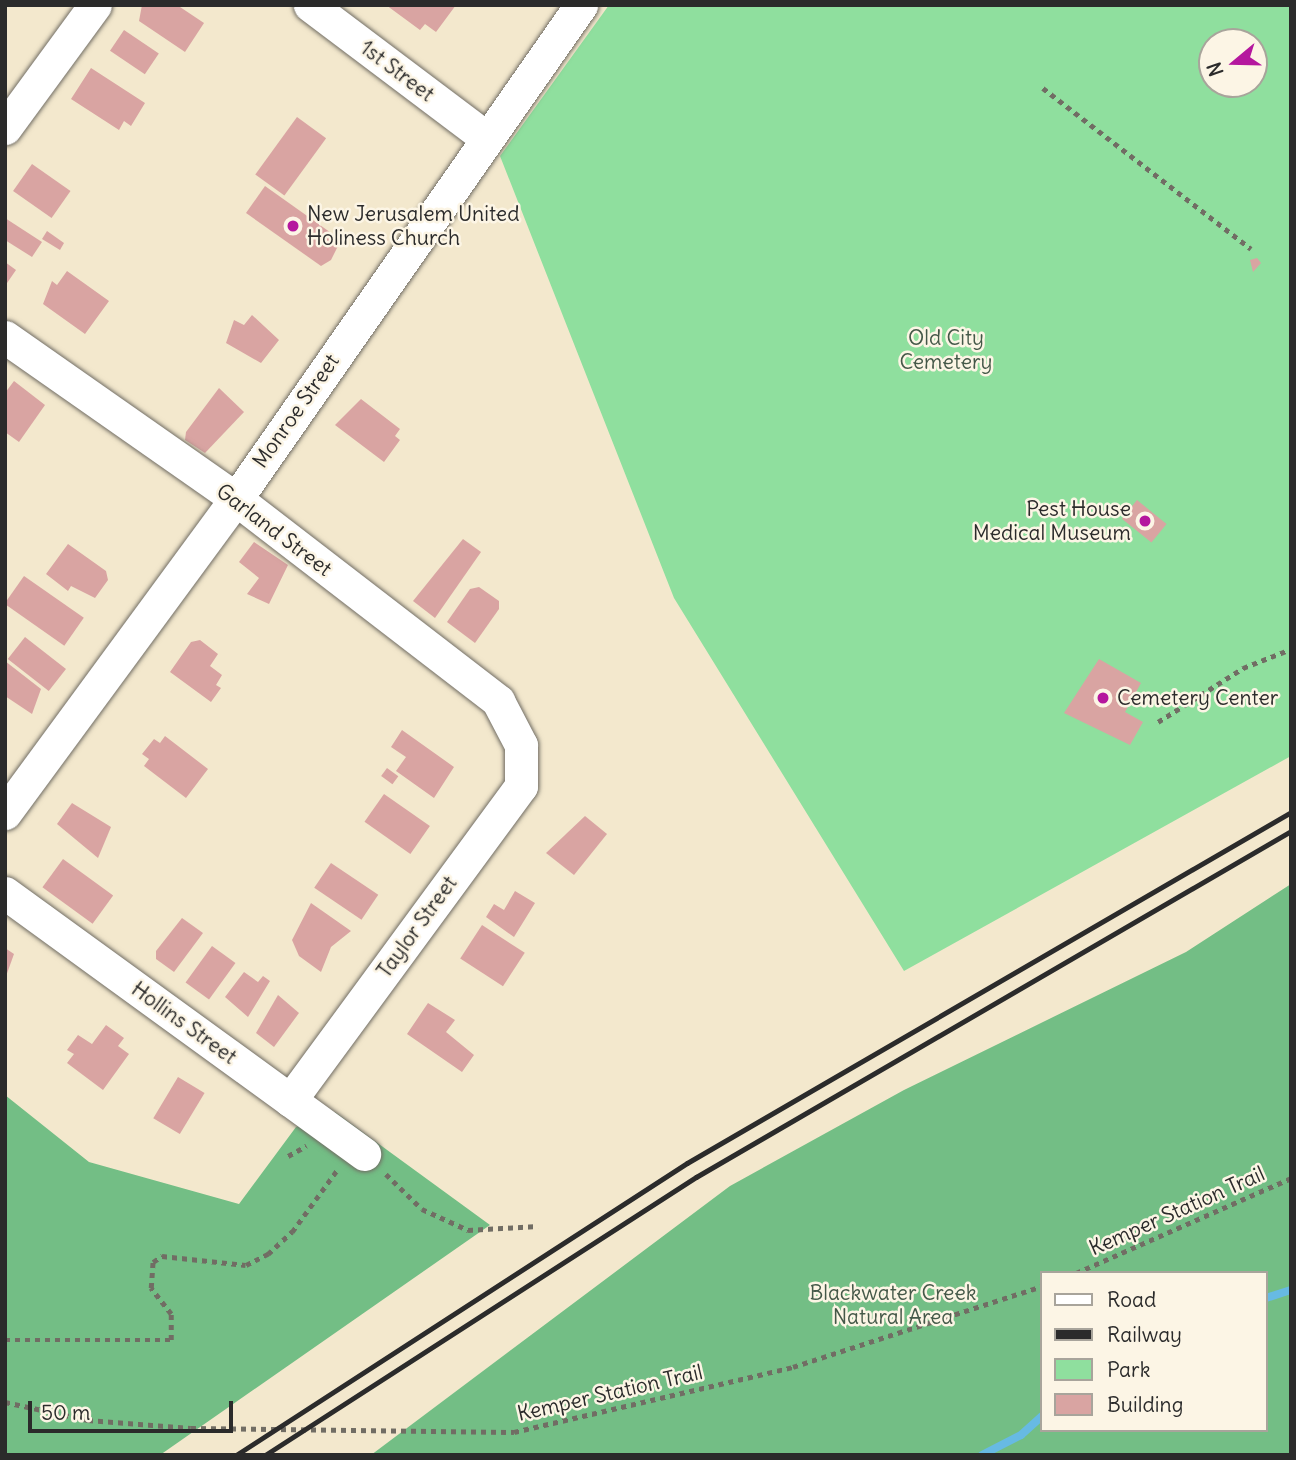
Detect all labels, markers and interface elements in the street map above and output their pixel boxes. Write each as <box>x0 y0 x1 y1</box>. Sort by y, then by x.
north arrow <box>1198 28 1268 98</box>
street label: 1st Street <box>355 35 439 107</box>
text: N <box>1202 59 1229 79</box>
place label: New Jerusalem United Holiness Church <box>307 201 519 251</box>
marker: New Jerusalem United Holiness Church <box>285 218 301 234</box>
park label: Old City Cemetery <box>900 325 992 375</box>
street label: Monroe Street <box>247 349 345 473</box>
street label: Garland Street <box>211 478 337 582</box>
place label: Pest House Medical Museum <box>973 496 1131 546</box>
marker: Pest House Medical Museum <box>1137 513 1153 529</box>
place label: Cemetery Center <box>1117 685 1278 711</box>
marker: Cemetery Center <box>1095 690 1111 706</box>
street label: Taylor Street <box>372 871 462 983</box>
street label: Hollins Street <box>127 976 241 1070</box>
street label: Kemper Station Trail <box>1085 1161 1269 1261</box>
legend <box>1040 1271 1268 1432</box>
park label: Blackwater Creek Natural Area <box>810 1280 976 1330</box>
text: Road <box>1107 1286 1156 1313</box>
text: Railway <box>1107 1321 1182 1348</box>
text: Park <box>1107 1356 1150 1383</box>
street label: Kemper Station Trail <box>515 1359 705 1427</box>
scale bar <box>32 1386 236 1430</box>
text: Building <box>1107 1391 1183 1418</box>
text: 50 m <box>41 1399 90 1426</box>

